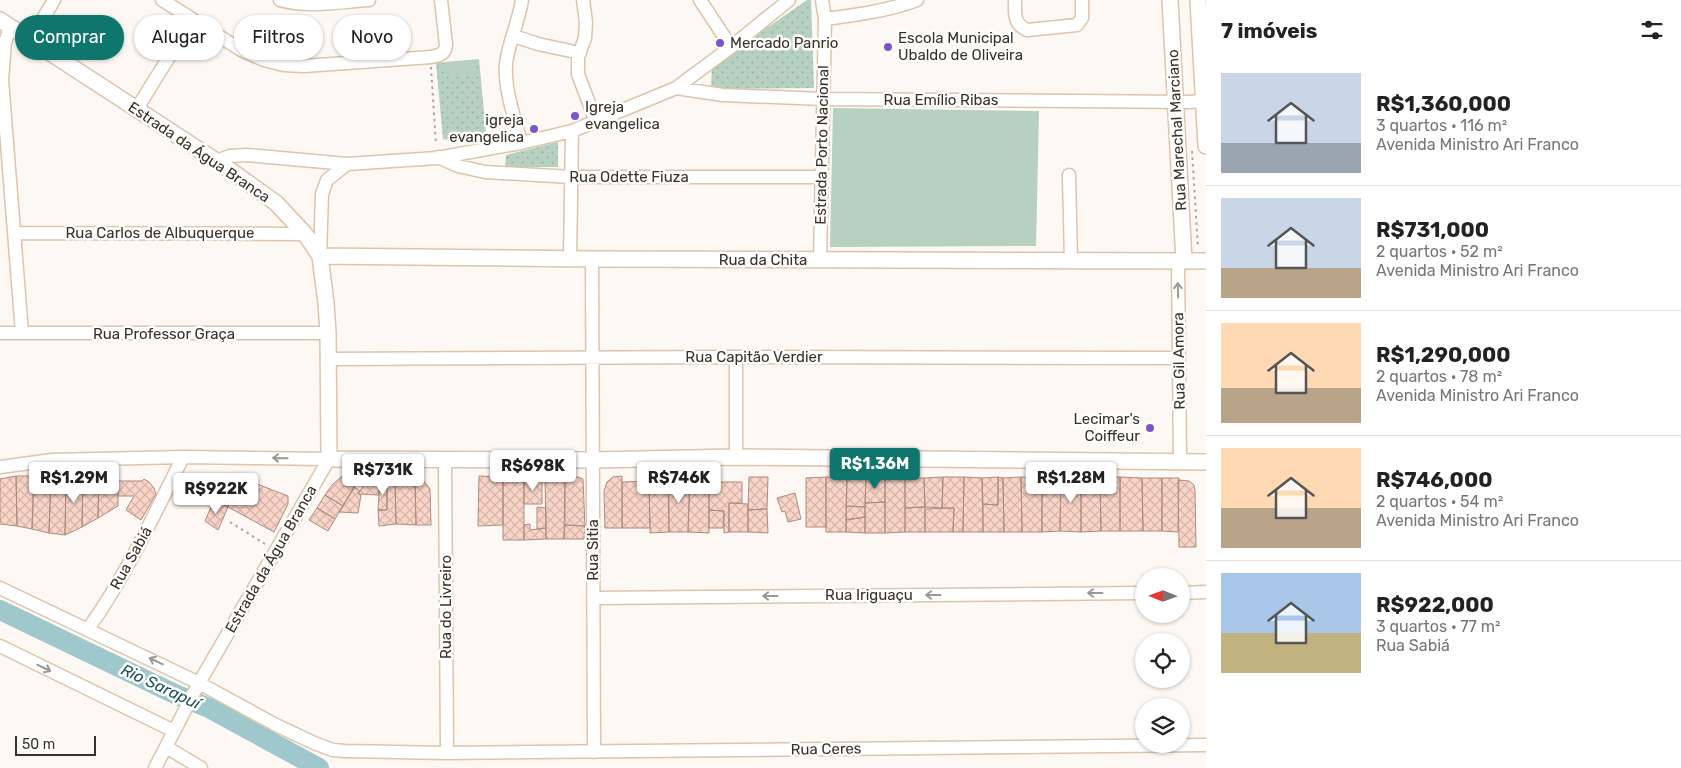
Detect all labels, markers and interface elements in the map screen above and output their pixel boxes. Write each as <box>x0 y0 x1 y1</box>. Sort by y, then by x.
chip: Comprar <box>15 15 124 60</box>
chip: Alugar <box>134 15 224 60</box>
chip: Filtros <box>234 15 323 60</box>
chip: Novo <box>333 15 411 60</box>
icon: filters <box>1638 16 1666 44</box>
text: 7 imóveis <box>1221 18 1317 43</box>
place label: Escola Municipal Ubaldo de Oliveira <box>898 29 1023 64</box>
place label: Mercado Panrio <box>730 34 838 52</box>
marker: Mercado Panrio <box>714 37 726 49</box>
marker: Escola Municipal Ubaldo de Oliveira <box>882 41 894 53</box>
street label: Rua Marechal Marciano <box>1164 49 1190 211</box>
street label: Estrada Porto Nacional <box>812 65 832 225</box>
street label: Rua Emílio Ribas <box>884 91 999 109</box>
text: R$1,360,000 <box>1376 91 1511 116</box>
icon: home <box>1261 93 1321 153</box>
street label: Estrada da Água Branca <box>125 98 273 206</box>
place label: Igreja evangelica <box>585 98 660 133</box>
marker: Igreja evangelica <box>569 110 581 122</box>
place label: igreja evangelica <box>449 111 524 146</box>
text: 3 quartos · 116 m² <box>1376 116 1507 135</box>
marker: igreja evangelica <box>528 123 540 135</box>
text: Avenida Ministro Ari Franco <box>1376 135 1579 154</box>
street label: Rua Odette Fiuza <box>569 168 689 186</box>
text: R$731,000 <box>1376 217 1489 242</box>
icon: home <box>1261 218 1321 278</box>
street label: Rua Carlos de Albuquerque <box>66 224 254 242</box>
text: 2 quartos · 52 m² <box>1376 242 1503 261</box>
street label: Rua da Chita <box>719 251 807 269</box>
text: Avenida Ministro Ari Franco <box>1376 261 1579 280</box>
one-way arrow <box>1173 282 1183 298</box>
street label: Rua Gil Amora <box>1169 312 1189 410</box>
street label: Rua Professor Graça <box>93 325 235 343</box>
text: R$1,290,000 <box>1376 342 1511 367</box>
icon: home <box>1261 343 1321 403</box>
street label: Rua Capitão Verdier <box>685 348 823 366</box>
text: 2 quartos · 78 m² <box>1376 367 1502 386</box>
text: Avenida Ministro Ari Franco <box>1376 386 1579 405</box>
place label: Lecimar's Coiffeur <box>1073 410 1140 445</box>
marker: Lecimar's Coiffeur <box>1144 422 1156 434</box>
pin: R$1.36M <box>829 448 921 490</box>
pin: R$698K <box>492 450 574 492</box>
one-way arrow <box>272 453 288 463</box>
pin: R$731K <box>342 454 424 496</box>
text: R$1.36M <box>841 454 909 473</box>
text: R$698K <box>501 456 565 475</box>
text: R$731K <box>353 460 413 479</box>
pin: R$1.29M <box>28 462 120 504</box>
pin: R$746K <box>638 462 720 504</box>
pin: R$1.28M <box>1025 462 1117 504</box>
text: R$746,000 <box>1376 467 1492 492</box>
text: R$1.29M <box>40 468 108 487</box>
text: R$746K <box>648 468 710 487</box>
text: R$1.28M <box>1037 468 1105 487</box>
icon: home <box>1261 468 1321 528</box>
pin: R$922K <box>175 472 257 515</box>
text: R$922K <box>184 479 248 498</box>
street label: Estrada da Água Branca <box>221 482 321 636</box>
text: 2 quartos · 54 m² <box>1376 492 1503 511</box>
text: Avenida Ministro Ari Franco <box>1376 511 1579 530</box>
street label: Rua Sitia <box>584 519 602 581</box>
street label: Rua Sabiá <box>106 523 156 593</box>
street label: Rua do Livreiro <box>437 555 455 659</box>
north arrow <box>1135 568 1190 622</box>
map controls <box>1135 568 1190 753</box>
street label: Rua Iriguaçu <box>825 586 913 604</box>
one-way arrow <box>1087 588 1104 598</box>
one-way arrow <box>925 590 941 600</box>
one-way arrow <box>762 591 778 601</box>
text: R$922,000 <box>1376 592 1494 617</box>
icon: home <box>1261 593 1321 653</box>
text: 3 quartos · 77 m² <box>1376 617 1500 636</box>
button: locate <box>1135 633 1190 688</box>
text: Rua Sabiá <box>1376 636 1450 655</box>
one-way arrow <box>148 656 163 666</box>
water label: Rio Sarapuí <box>118 660 205 714</box>
one-way arrow <box>36 663 51 673</box>
button: layers <box>1135 698 1190 753</box>
scale bar <box>15 733 96 756</box>
text: 50 m <box>22 736 55 753</box>
street label: Rua Ceres <box>790 739 862 759</box>

